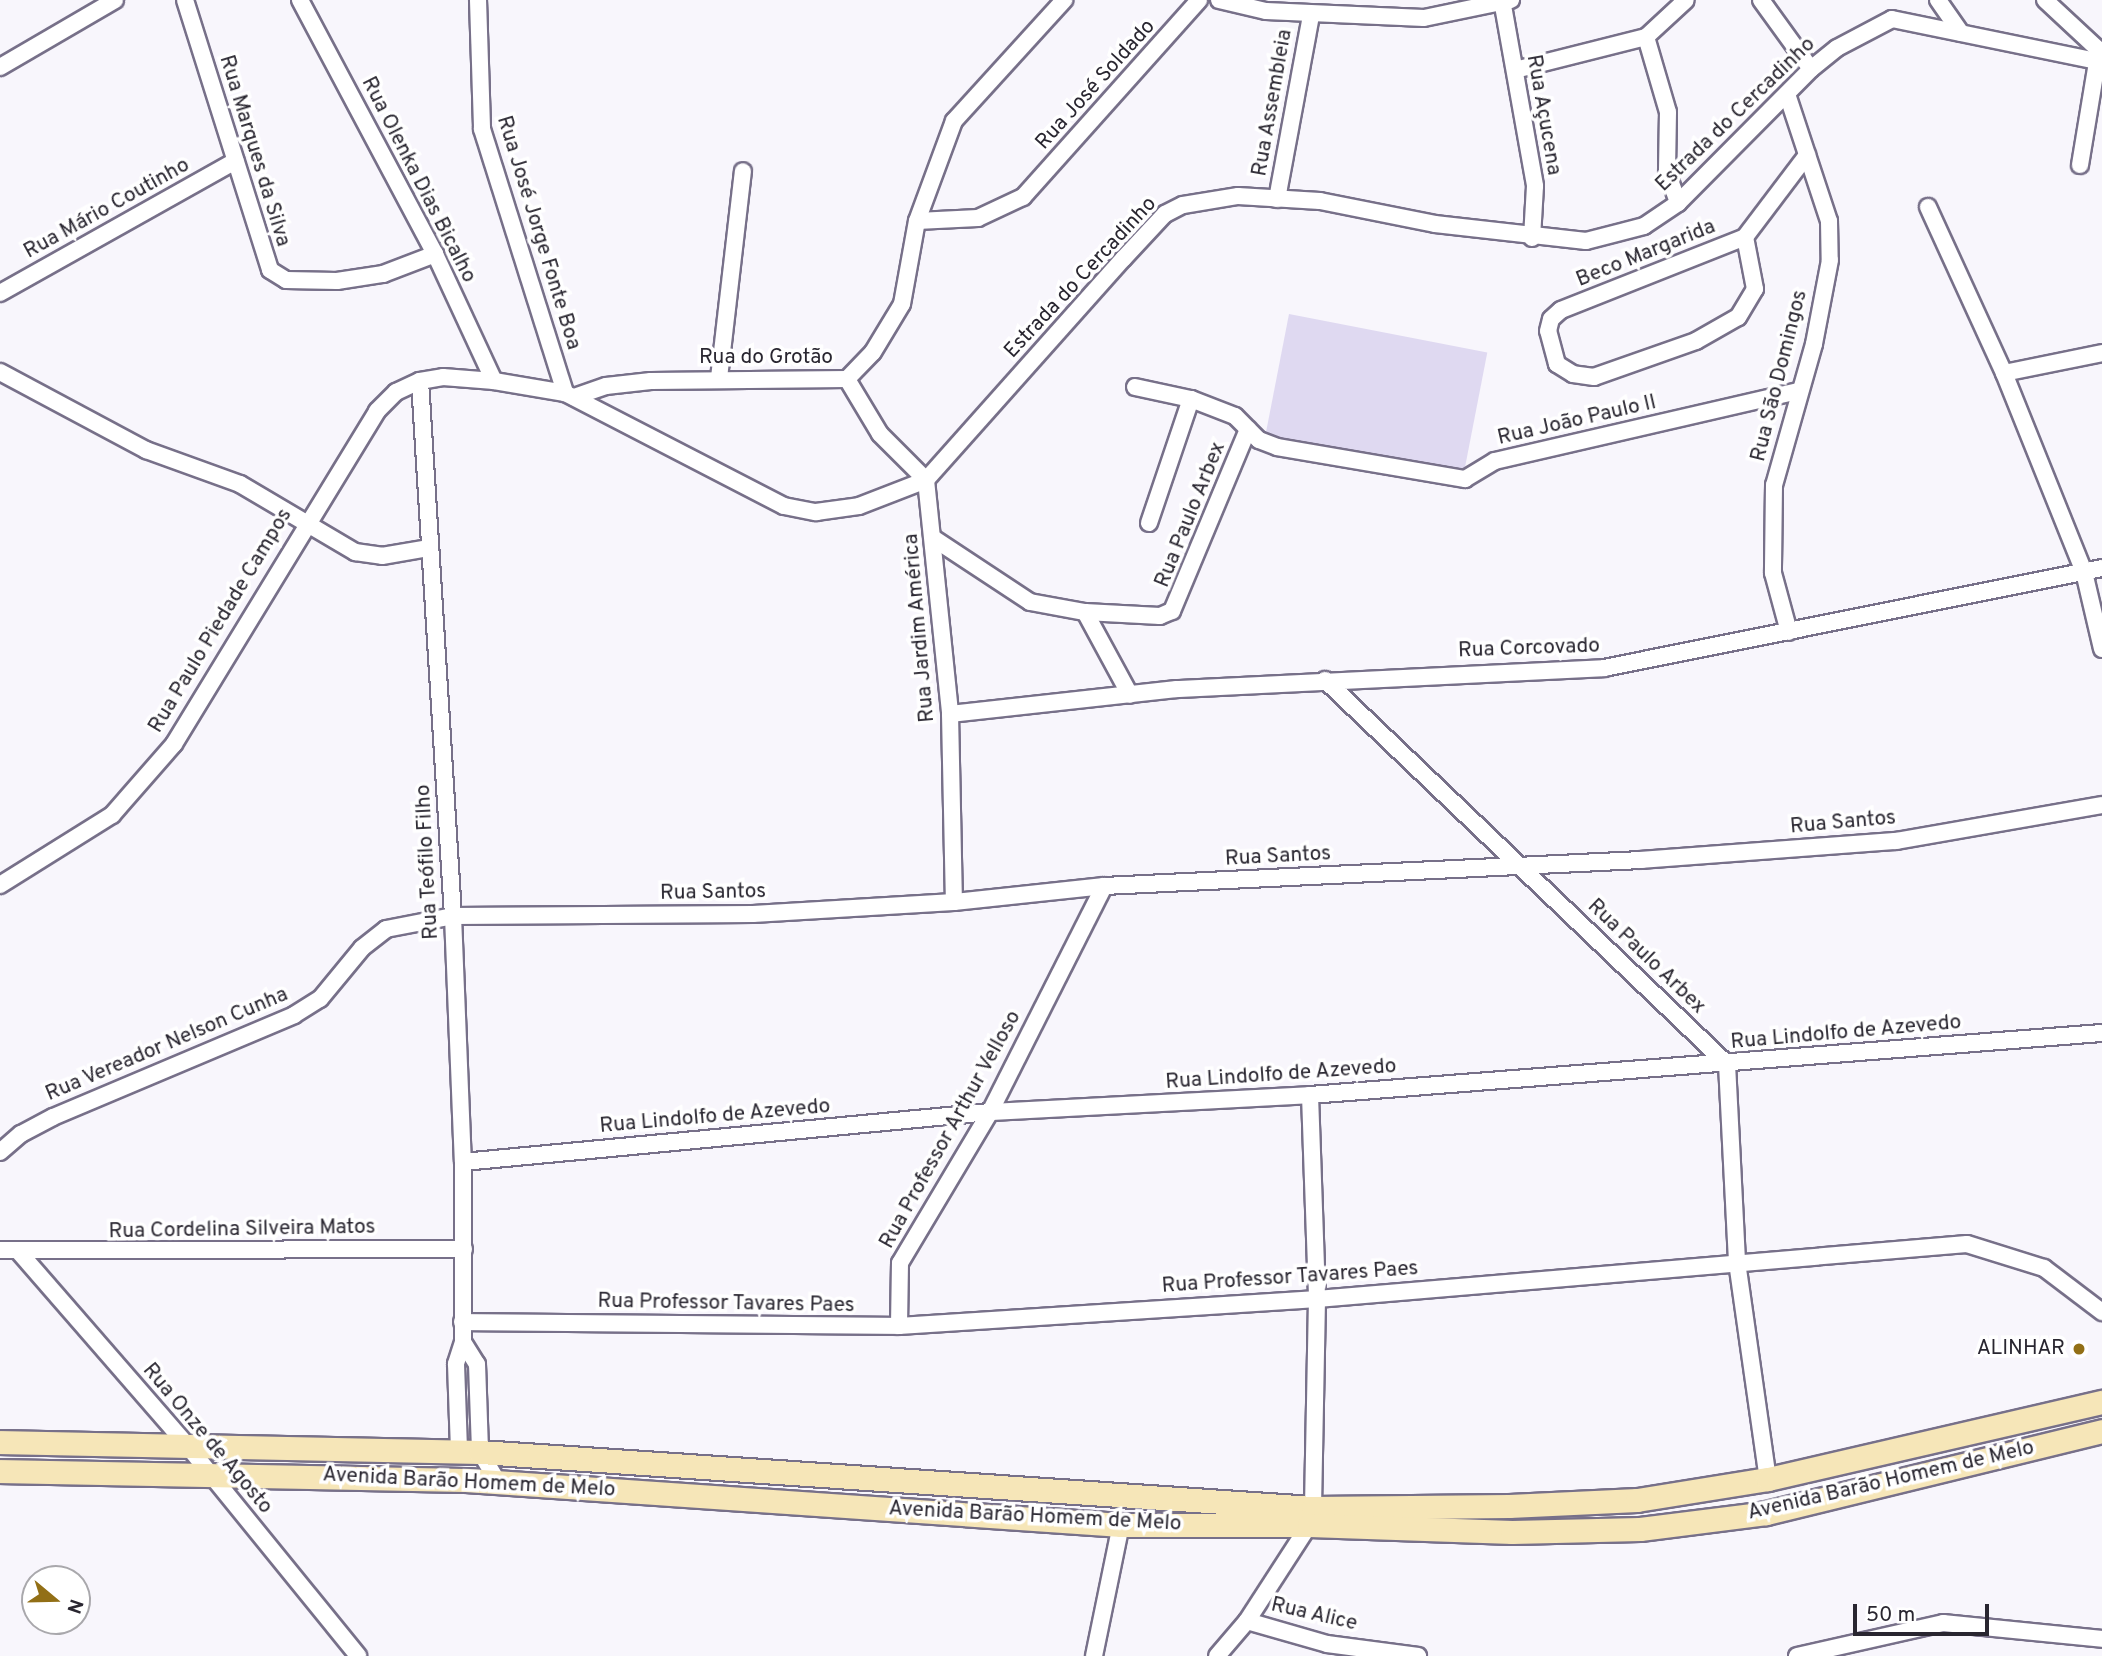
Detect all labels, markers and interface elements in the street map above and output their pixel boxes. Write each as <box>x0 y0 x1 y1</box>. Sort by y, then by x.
street label: Rua José Soldado <box>1031 15 1161 155</box>
street label: Rua Assembleia <box>1248 27 1298 179</box>
street label: Estrada do Cercadinho <box>1651 32 1821 198</box>
street label: Rua Marques da Silva <box>213 52 295 250</box>
street label: Rua Açucena <box>1520 52 1566 178</box>
street label: Rua Olenka Dias Bicalho <box>355 73 481 287</box>
street label: Rua José Jorge Fonte Boa <box>490 113 586 353</box>
street label: Rua Mário Coutinho <box>20 153 194 265</box>
street label: Estrada do Cercadinho <box>1000 192 1162 364</box>
street label: Beco Margarida <box>1573 215 1719 293</box>
street label: Rua São Domingos <box>1746 288 1814 464</box>
street label: Rua do Grotão <box>699 345 833 371</box>
street label: Rua João Paulo II <box>1495 390 1659 452</box>
street label: Rua Paulo Arbex <box>1150 438 1232 592</box>
street label: Rua Paulo Piedade Campos <box>144 504 298 738</box>
street label: Rua Jardim América <box>899 532 941 724</box>
street label: Rua Corcovado <box>1458 634 1600 664</box>
street label: Rua Teófilo Filho <box>411 783 445 941</box>
street label: Rua Santos <box>1789 806 1897 840</box>
street label: Rua Santos <box>1224 842 1332 872</box>
street label: Rua Santos <box>660 879 766 907</box>
street label: Rua Paulo Arbex <box>1581 894 1711 1020</box>
street label: Rua Vereador Nelson Cunha <box>42 982 292 1108</box>
street label: Rua Professor Arthur Velloso <box>875 1006 1027 1254</box>
street label: Rua Lindolfo de Azevedo <box>1729 1010 1963 1056</box>
street label: Rua Lindolfo de Azevedo <box>1164 1054 1398 1096</box>
street label: Rua Lindolfo de Azevedo <box>598 1094 832 1140</box>
street label: Rua Cordelina Silveira Matos <box>108 1215 376 1245</box>
street label: Rua Professor Tavares Paes <box>1160 1256 1420 1300</box>
street label: Rua Professor Tavares Paes <box>597 1289 855 1319</box>
place label: ALINHAR <box>1977 1336 2065 1362</box>
marker: ALINHAR <box>2071 1341 2087 1357</box>
street label: Rua Onze de Agosto <box>136 1358 278 1520</box>
street label: Avenida Barão Homem de Melo <box>1745 1436 2037 1526</box>
street label: Avenida Barão Homem de Melo <box>322 1463 616 1503</box>
street label: Avenida Barão Homem de Melo <box>888 1497 1182 1537</box>
north arrow <box>21 1565 91 1635</box>
scale bar <box>1857 1590 1994 1634</box>
street label: Rua Alice <box>1268 1593 1360 1637</box>
text: N <box>60 1596 88 1617</box>
text: 50 m <box>1866 1602 1915 1629</box>

